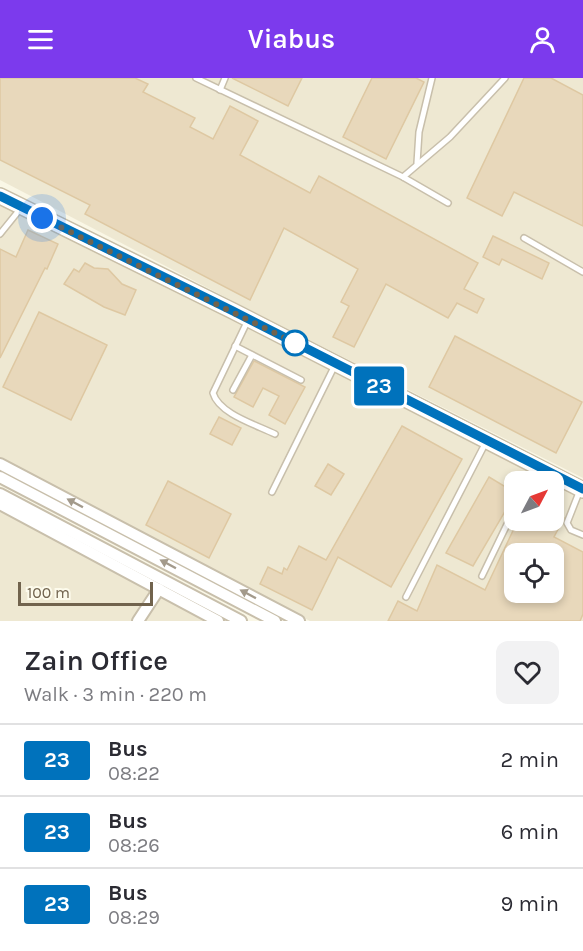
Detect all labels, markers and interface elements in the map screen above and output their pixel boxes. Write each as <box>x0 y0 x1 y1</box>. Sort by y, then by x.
icon: menu <box>24 23 57 56</box>
text: Viabus <box>248 23 335 55</box>
icon: person <box>526 23 559 56</box>
your location <box>27 203 57 233</box>
unlabelled marker <box>282 330 308 356</box>
line badge: 23 <box>352 366 406 406</box>
text: 23 <box>366 374 392 398</box>
north arrow <box>504 471 564 531</box>
map controls <box>504 471 564 603</box>
one-way arrow <box>66 498 83 508</box>
button: locate <box>504 543 564 603</box>
one-way arrow <box>159 559 176 569</box>
scale bar <box>18 579 153 606</box>
text: 100 m <box>27 583 70 602</box>
one-way arrow <box>239 589 256 599</box>
button: heart <box>496 641 559 704</box>
text: Zain Office <box>24 644 168 677</box>
text: Walk · 3 min · 220 m <box>24 683 207 706</box>
text: Bus <box>108 736 148 762</box>
text: 2 min <box>501 747 559 773</box>
text: 23 <box>44 748 70 772</box>
text: 08:22 <box>108 762 160 785</box>
text: Bus <box>108 808 148 834</box>
text: 6 min <box>501 819 559 845</box>
text: 23 <box>44 820 70 844</box>
text: 08:26 <box>108 834 160 857</box>
text: Bus <box>108 880 148 906</box>
text: 9 min <box>501 891 559 917</box>
text: 23 <box>44 892 70 916</box>
text: 08:29 <box>108 906 160 929</box>

